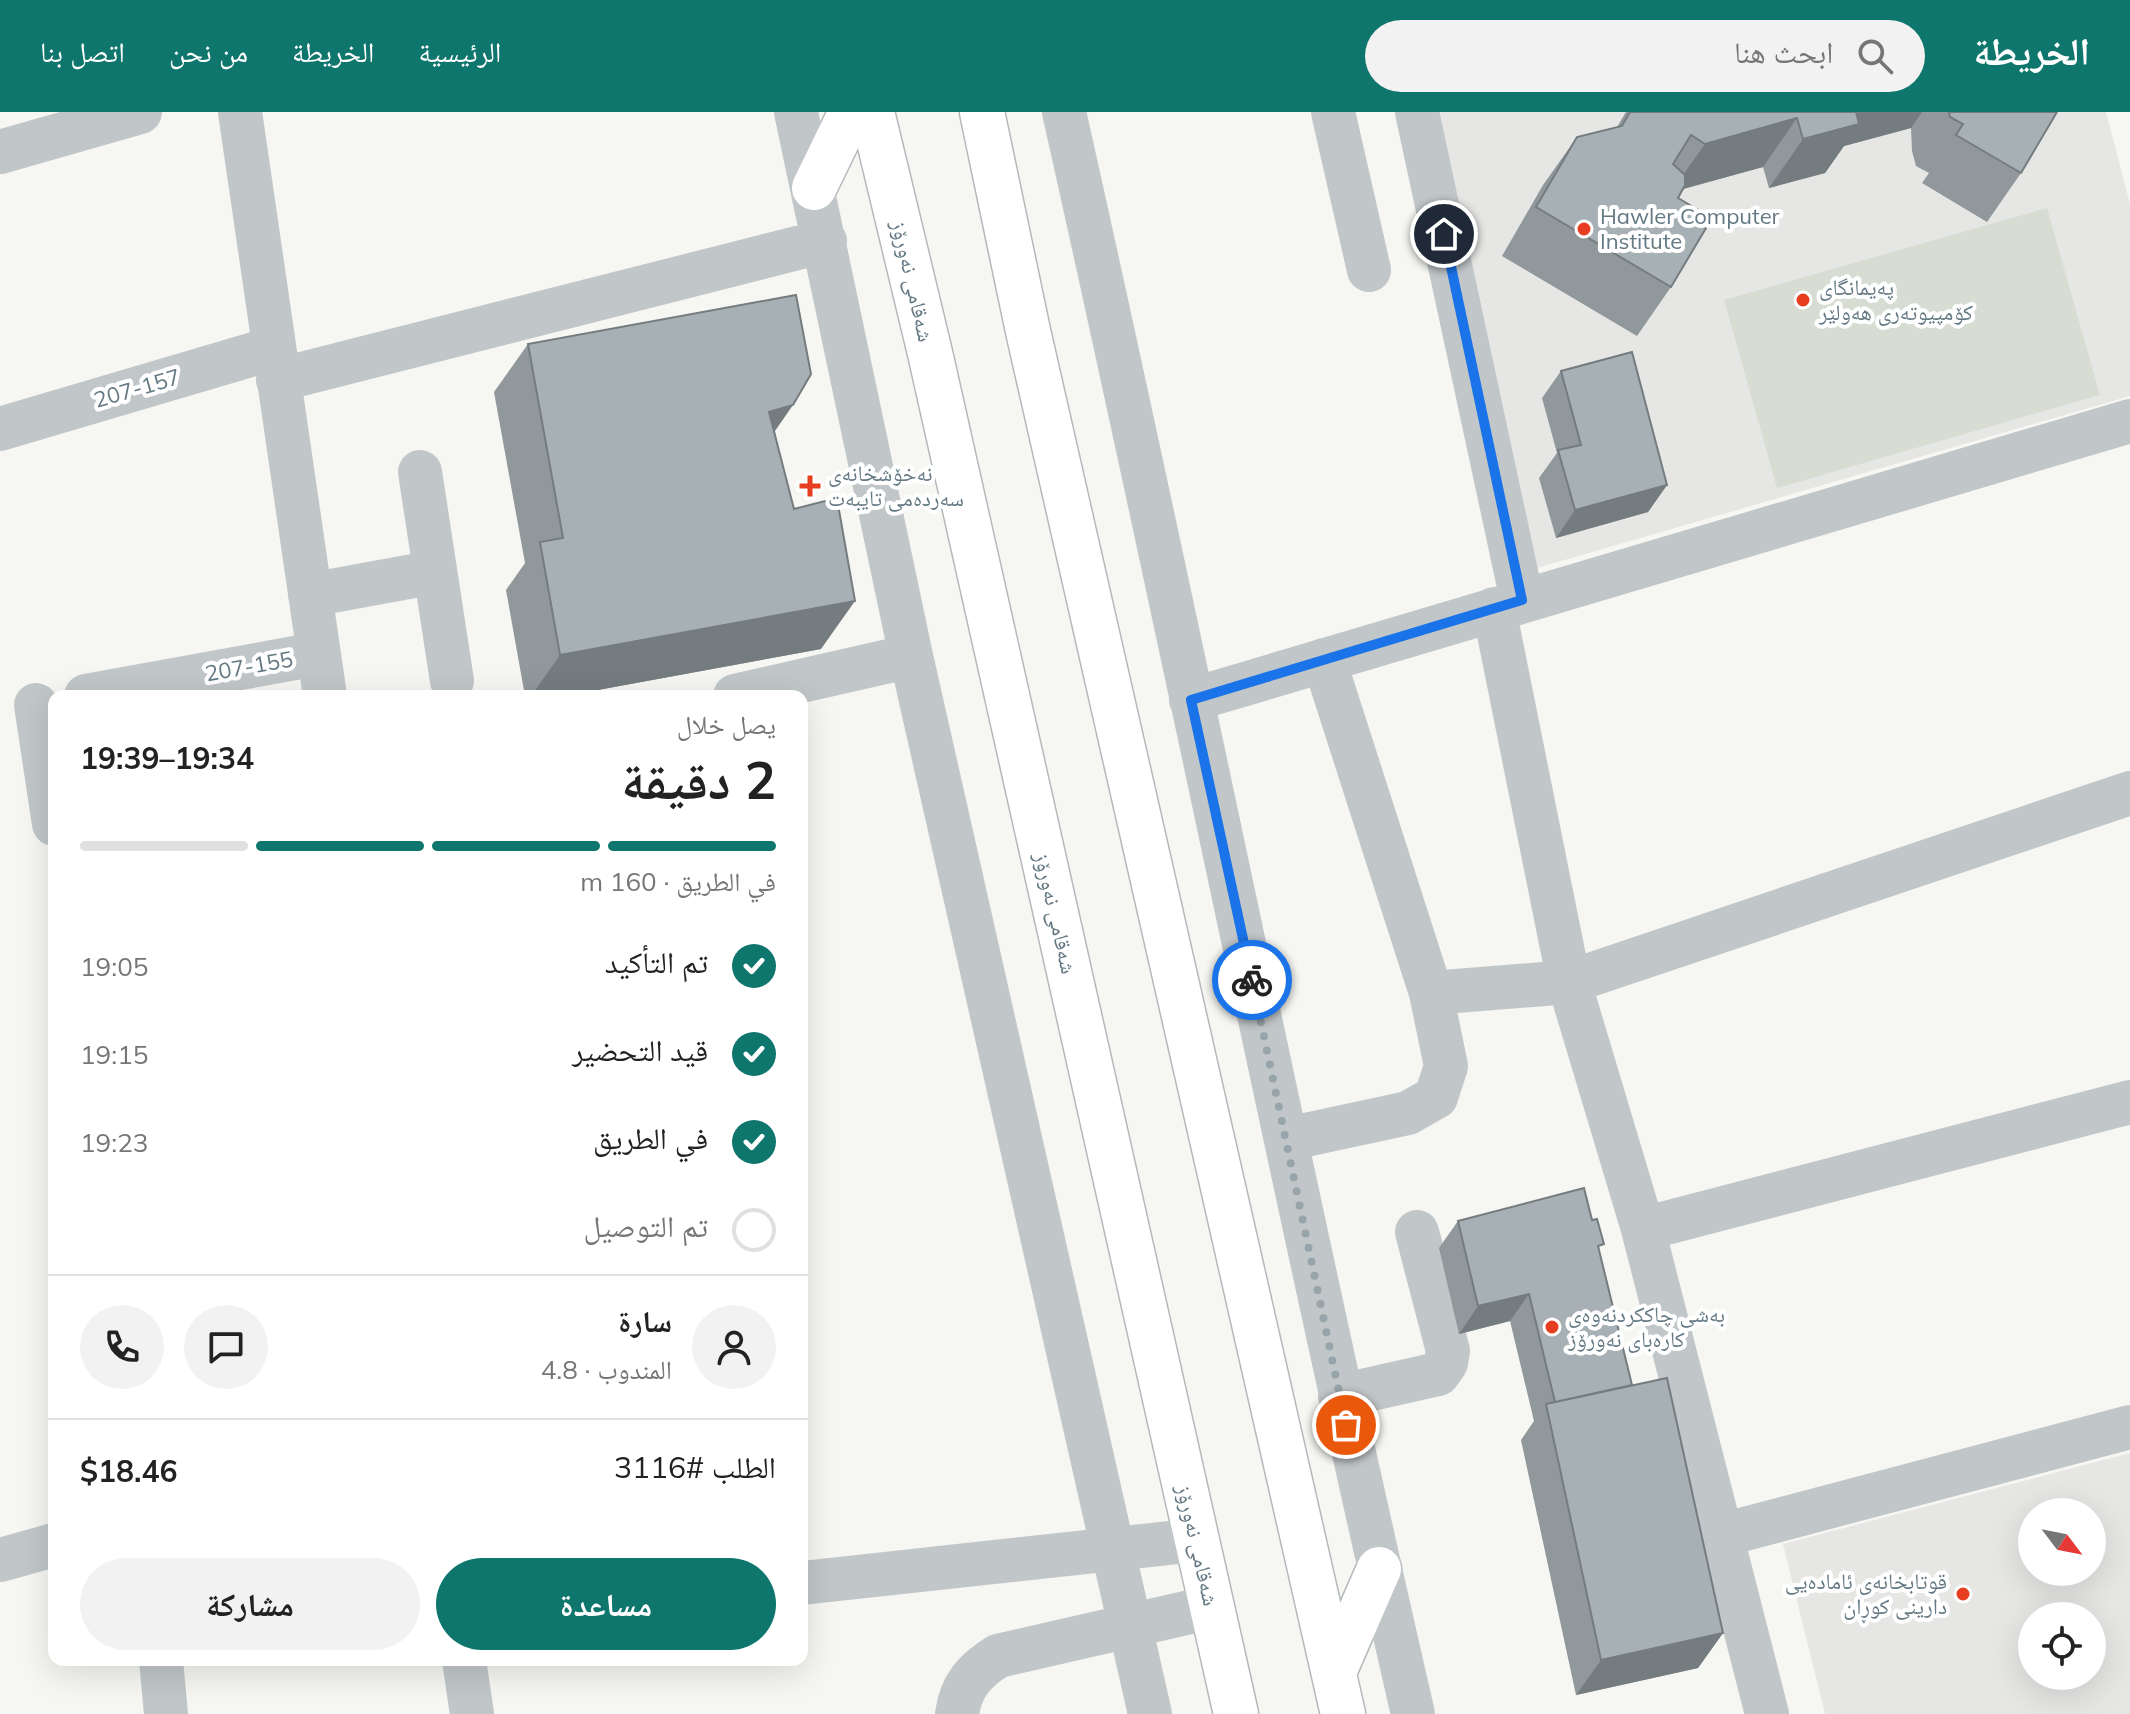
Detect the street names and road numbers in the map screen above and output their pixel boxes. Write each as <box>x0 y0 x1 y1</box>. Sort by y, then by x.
street label: شەقامی نەورۆز <box>885 217 941 344</box>
street label: 207-157 <box>91 362 183 414</box>
street label: 207-155 <box>203 645 295 687</box>
street label: شەقامی نەورۆز <box>1028 849 1084 976</box>
street label: شەقامی نەورۆز <box>1170 1481 1226 1608</box>

